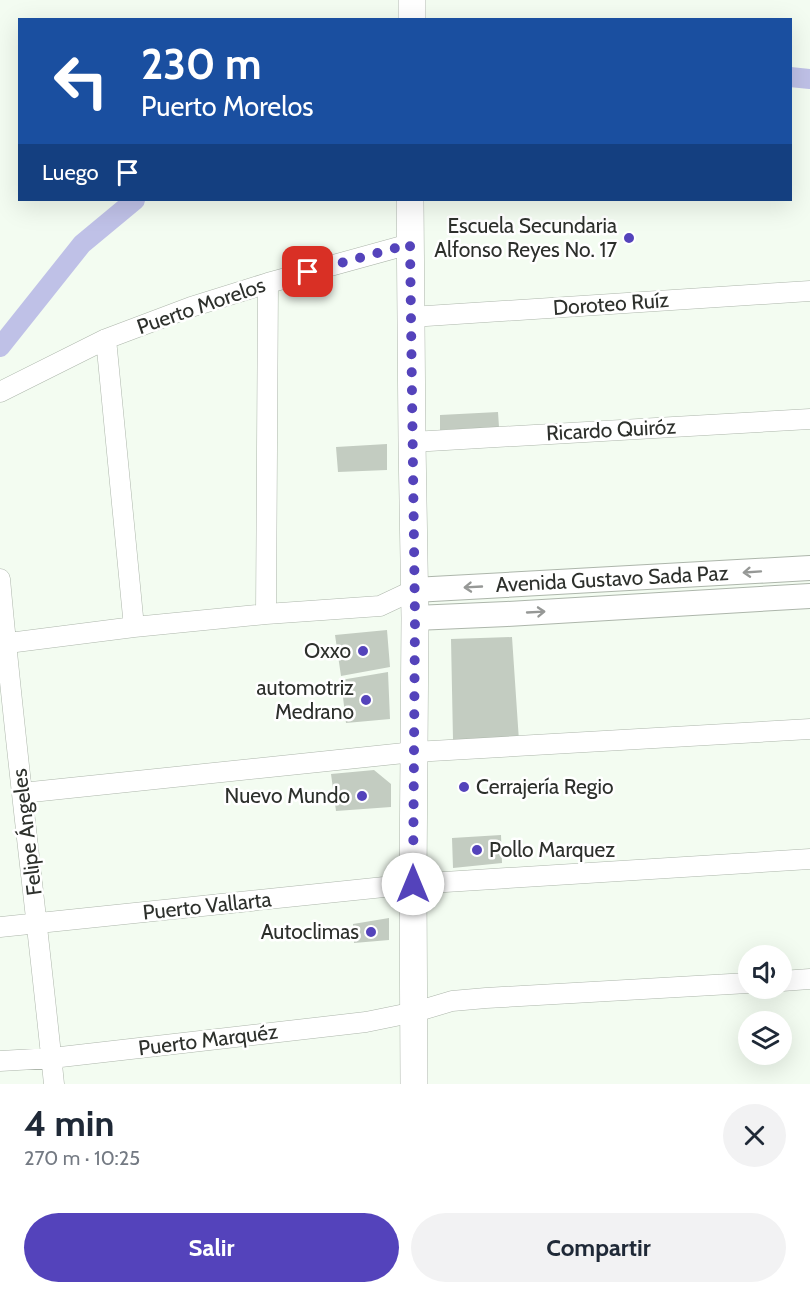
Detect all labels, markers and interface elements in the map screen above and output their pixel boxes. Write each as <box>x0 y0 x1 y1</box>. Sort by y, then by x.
text: 230 m <box>141 38 261 90</box>
icon: left <box>42 42 120 120</box>
text: Puerto Morelos <box>141 90 313 123</box>
icon: arrive <box>111 156 144 189</box>
text: Luego <box>42 159 99 186</box>
place label: Escuela Secundaria Alfonso Reyes No. 17 <box>434 213 617 262</box>
marker: Escuela Secundaria Alfonso Reyes No. 17 <box>622 231 636 245</box>
pin <box>282 246 333 297</box>
icon: arrive <box>291 255 324 288</box>
street label: Puerto Morelos <box>133 272 269 339</box>
street label: Doroteo Ruíz <box>552 287 670 320</box>
street label: Ricardo Quiróz <box>545 414 677 445</box>
street label: Avenida Gustavo Sada Paz <box>495 560 729 597</box>
one-way arrow <box>742 566 762 577</box>
one-way arrow <box>464 582 484 593</box>
one-way arrow <box>526 607 546 618</box>
place label: Oxxo <box>304 638 351 663</box>
marker: Oxxo <box>356 644 370 658</box>
place label: automotriz Medrano <box>256 675 354 724</box>
marker: automotriz Medrano <box>359 693 373 707</box>
street label: Felipe Ángeles <box>6 767 47 897</box>
place label: Cerrajería Regio <box>476 774 614 800</box>
marker: Cerrajería Regio <box>457 780 471 794</box>
place label: Nuevo Mundo <box>225 783 350 808</box>
marker: Nuevo Mundo <box>355 789 369 803</box>
place label: Pollo Marquez <box>489 837 615 862</box>
marker: Pollo Marquez <box>470 843 484 857</box>
position arrow <box>381 852 445 916</box>
street label: Puerto Vallarta <box>141 886 273 925</box>
place label: Autoclimas <box>261 919 359 944</box>
marker: Autoclimas <box>364 925 378 939</box>
map controls <box>738 945 792 1065</box>
button: sound <box>738 945 792 999</box>
button: layers <box>738 1011 792 1065</box>
street label: Puerto Marquéz <box>137 1019 279 1060</box>
text: 4 min <box>24 1101 114 1145</box>
button: close <box>723 1104 786 1167</box>
text: 270 m · 10:25 <box>24 1146 140 1170</box>
button: Salir <box>24 1213 399 1282</box>
button: Compartir <box>411 1213 786 1282</box>

